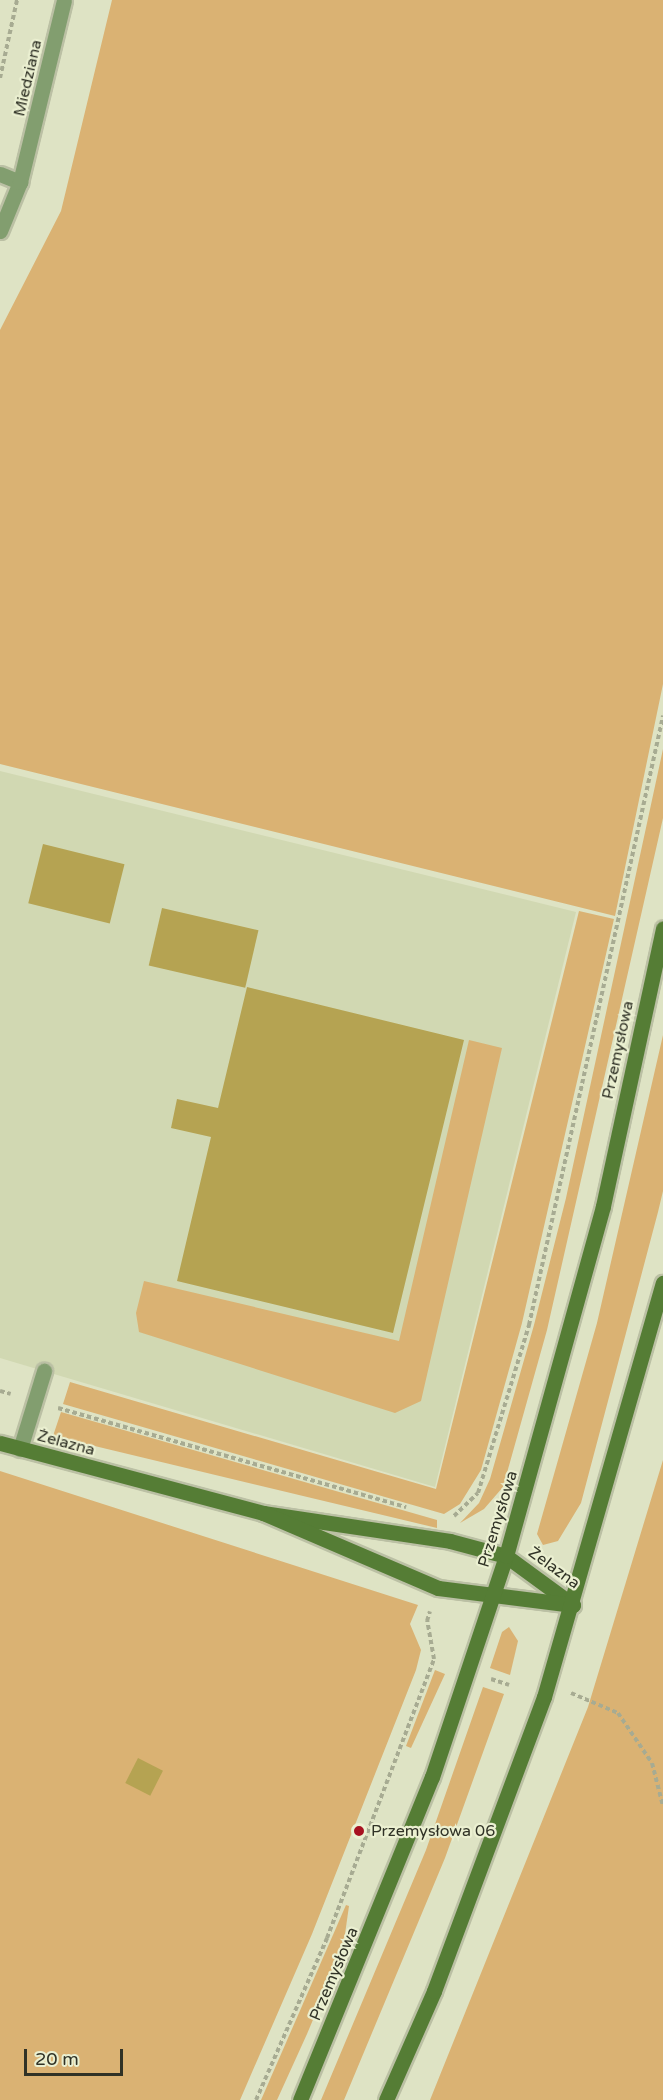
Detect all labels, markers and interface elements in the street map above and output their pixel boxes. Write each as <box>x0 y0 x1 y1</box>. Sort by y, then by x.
street label: Miedziana <box>10 38 46 118</box>
street label: Przemysłowa <box>598 999 638 1101</box>
street label: Żelazna <box>35 1426 97 1460</box>
street label: Przemysłowa <box>474 1468 522 1570</box>
street label: Żelazna <box>525 1543 583 1593</box>
place label: Przemysłowa 06 <box>371 1821 495 1841</box>
marker: Przemysłowa 06 <box>352 1824 366 1838</box>
street label: Przemysłowa <box>306 1924 362 2024</box>
scale bar <box>27 2037 126 2075</box>
text: 20 m <box>35 2048 79 2070</box>

